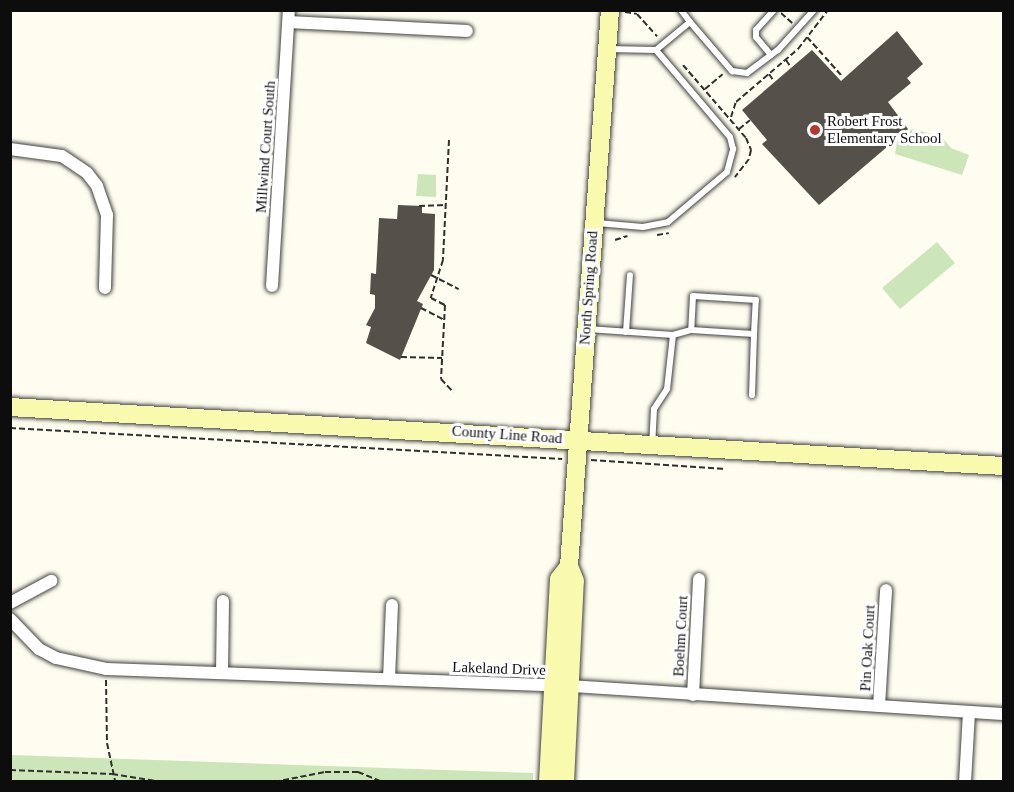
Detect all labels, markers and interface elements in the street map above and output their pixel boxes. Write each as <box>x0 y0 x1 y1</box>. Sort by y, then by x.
street label: Millwind Court South <box>252 80 280 214</box>
place label: Robert Frost Elementary School <box>827 112 942 147</box>
marker: Robert Frost Elementary School <box>808 123 822 137</box>
street label: North Spring Road <box>576 230 602 346</box>
street label: County Line Road <box>451 422 563 448</box>
street label: Boehm Court <box>670 595 692 677</box>
street label: Pin Oak Court <box>857 604 879 692</box>
street label: Lakeland Drive <box>452 658 546 680</box>

